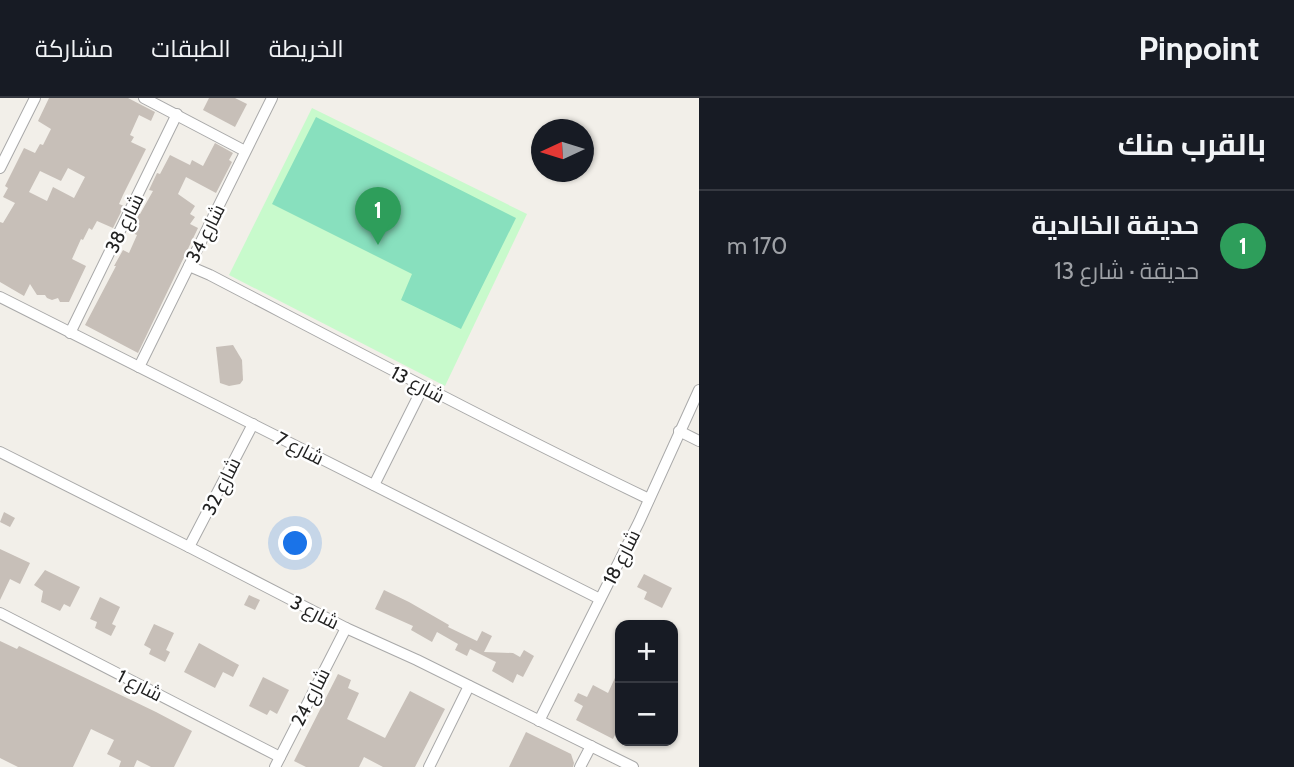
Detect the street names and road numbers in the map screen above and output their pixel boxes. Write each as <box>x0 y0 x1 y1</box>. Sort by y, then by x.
street label: شارع 38 <box>100 190 150 257</box>
street label: شارع 34 <box>181 200 232 267</box>
street label: شارع 13 <box>386 361 449 410</box>
street label: شارع 7 <box>271 427 328 472</box>
street label: شارع 32 <box>197 454 247 520</box>
street label: شارع 18 <box>598 526 647 590</box>
street label: شارع 3 <box>286 591 343 636</box>
street label: شارع 1 <box>113 664 166 708</box>
street label: شارع 24 <box>286 664 337 731</box>

